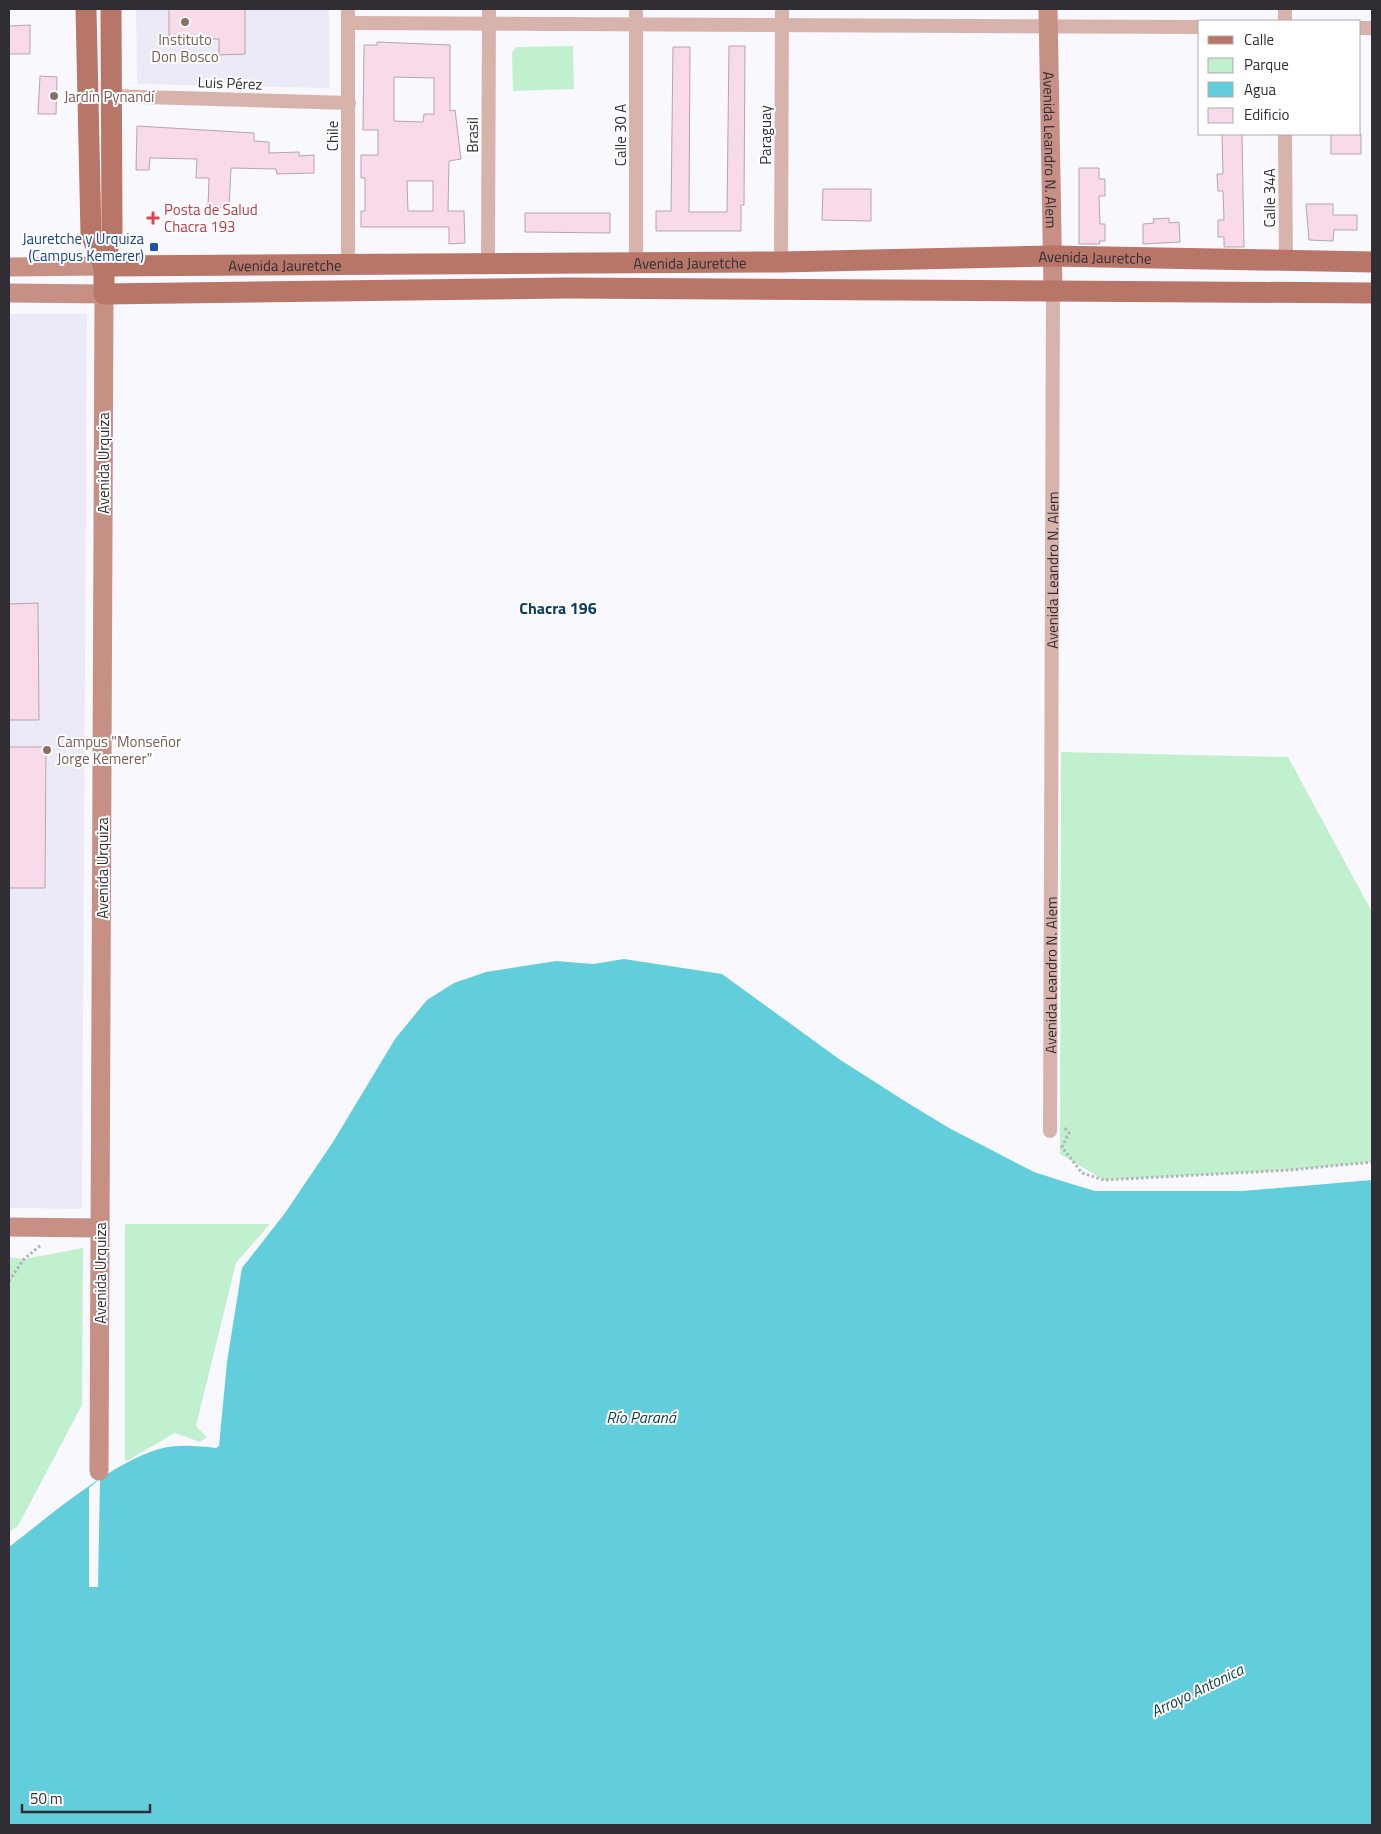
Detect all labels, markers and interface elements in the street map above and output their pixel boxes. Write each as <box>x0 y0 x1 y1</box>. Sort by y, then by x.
marker: Instituto Don Bosco <box>179 16 191 28</box>
legend <box>1198 20 1361 135</box>
place label: Instituto Don Bosco <box>151 28 219 68</box>
text: Calle <box>1244 28 1274 51</box>
text: Parque <box>1244 53 1289 76</box>
street label: Luis Pérez <box>197 70 263 96</box>
street label: Avenida Leandro N. Alem <box>1038 71 1063 229</box>
text: Agua <box>1244 78 1276 101</box>
place label: Jardín Pynandí <box>64 85 156 108</box>
marker: Jardín Pynandí <box>48 90 60 102</box>
text: Edificio <box>1244 103 1289 126</box>
street label: Calle 30 A <box>609 104 632 166</box>
street label: Paraguay <box>754 105 777 165</box>
street label: Brasil <box>461 117 484 153</box>
street label: Chile <box>321 121 344 151</box>
street label: Calle 34A <box>1258 168 1281 228</box>
place label: Posta de Salud Chacra 193 <box>164 198 258 238</box>
marker: Posta de Salud Chacra 193 <box>146 211 160 225</box>
place label: Jauretche y Urquiza (Campus Kemerer) <box>22 227 144 267</box>
marker: Jauretche y Urquiza (Campus Kemerer) <box>148 241 160 253</box>
street label: Avenida Jauretche <box>1038 244 1152 269</box>
street label: Avenida Jauretche <box>633 251 747 274</box>
street label: Avenida Jauretche <box>228 253 342 277</box>
street label: Avenida Urquiza <box>92 412 115 514</box>
street label: Avenida Leandro N. Alem <box>1040 491 1064 649</box>
district label: Chacra 196 <box>519 596 597 620</box>
place label: Campus "Monseñor Jorge Kemerer" <box>57 730 181 770</box>
marker: Campus "Monseñor Jorge Kemerer" <box>41 744 53 756</box>
street label: Avenida Urquiza <box>91 817 114 919</box>
street label: Avenida Leandro N. Alem <box>1039 896 1062 1054</box>
street label: Avenida Urquiza <box>89 1222 112 1324</box>
water label: Río Paraná <box>606 1405 678 1429</box>
water label: Arroyo Antonica <box>1147 1657 1248 1723</box>
scale bar <box>22 1782 150 1814</box>
text: 50 m <box>30 1787 63 1810</box>

